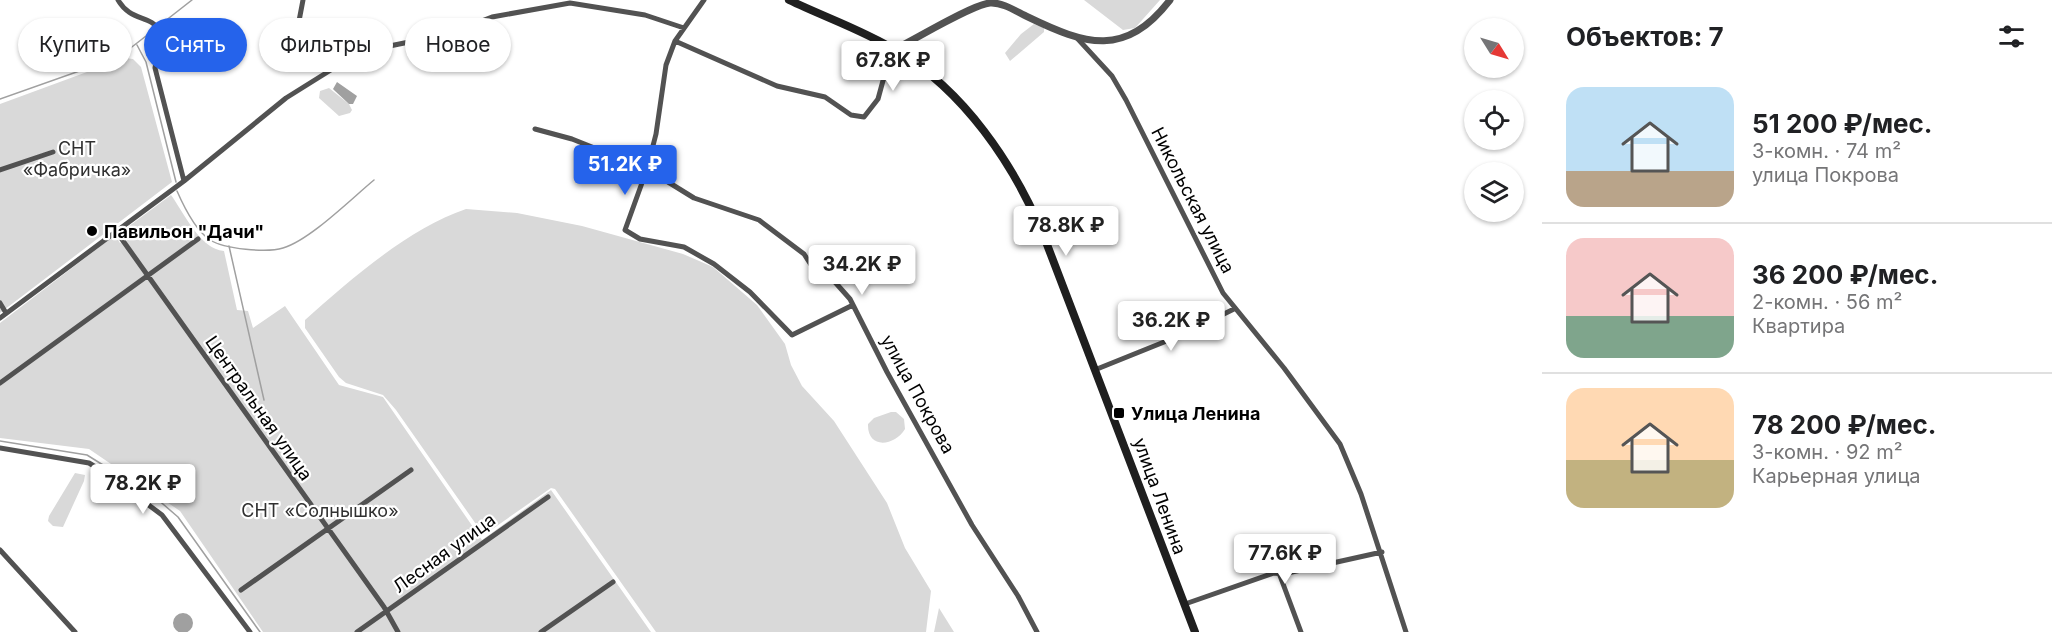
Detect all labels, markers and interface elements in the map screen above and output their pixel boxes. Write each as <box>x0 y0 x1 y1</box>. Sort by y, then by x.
chip: Купить <box>18 18 132 72</box>
chip: Снять <box>144 18 247 72</box>
chip: Фильтры <box>259 18 393 72</box>
chip: Новое <box>405 18 511 72</box>
north arrow <box>1464 18 1524 78</box>
map controls <box>1464 18 1524 222</box>
icon: filters <box>1995 20 2028 53</box>
text: Объектов: 7 <box>1566 21 1724 52</box>
pin: 67.8K ₽ <box>838 41 948 92</box>
text: 67.8K ₽ <box>855 48 931 72</box>
button: locate <box>1464 90 1524 150</box>
text: 51 200 ₽/мес. <box>1752 108 1933 139</box>
icon: home <box>1614 111 1686 183</box>
street label: Никольская улица <box>1147 124 1239 276</box>
park label: СНТ «Фабричка» <box>23 138 131 180</box>
text: 3-комн. · 74 m² <box>1752 139 1901 163</box>
pin: 51.2K ₽ <box>570 145 680 196</box>
text: 51.2K ₽ <box>588 152 662 176</box>
button: layers <box>1464 162 1524 222</box>
text: улица Покрова <box>1752 163 1899 187</box>
pin: 78.8K ₽ <box>1011 206 1121 257</box>
text: 78.8K ₽ <box>1027 213 1105 237</box>
place label: Павильон "Дачи" <box>104 221 264 242</box>
marker: Павильон "Дачи" <box>85 224 99 238</box>
pin: 34.2K ₽ <box>807 245 917 296</box>
text: 34.2K ₽ <box>823 252 902 276</box>
text: 36 200 ₽/мес. <box>1752 259 1938 290</box>
icon: home <box>1614 262 1686 334</box>
text: 2-комн. · 56 m² <box>1752 290 1902 314</box>
pin: 36.2K ₽ <box>1116 301 1226 352</box>
text: 36.2K ₽ <box>1132 308 1210 332</box>
text: Квартира <box>1752 314 1845 338</box>
street label: улица Покрова <box>877 331 959 457</box>
street label: Центральная улица <box>201 332 317 484</box>
place label: Улица Ленина <box>1131 403 1260 424</box>
marker: Улица Ленина <box>1112 406 1126 420</box>
text: 78 200 ₽/мес. <box>1752 409 1936 440</box>
icon: home <box>1614 412 1686 484</box>
street label: улица Ленина <box>1129 435 1191 557</box>
text: 3-комн. · 92 m² <box>1752 440 1903 464</box>
pin: 78.2K ₽ <box>88 464 198 515</box>
text: Карьерная улица <box>1752 464 1921 488</box>
text: 78.2K ₽ <box>104 471 182 495</box>
park label: СНТ «Солнышко» <box>241 500 399 521</box>
street label: Лесная улица <box>389 509 499 597</box>
pin: 77.6K ₽ <box>1230 534 1340 585</box>
text: 77.6K ₽ <box>1248 541 1322 565</box>

